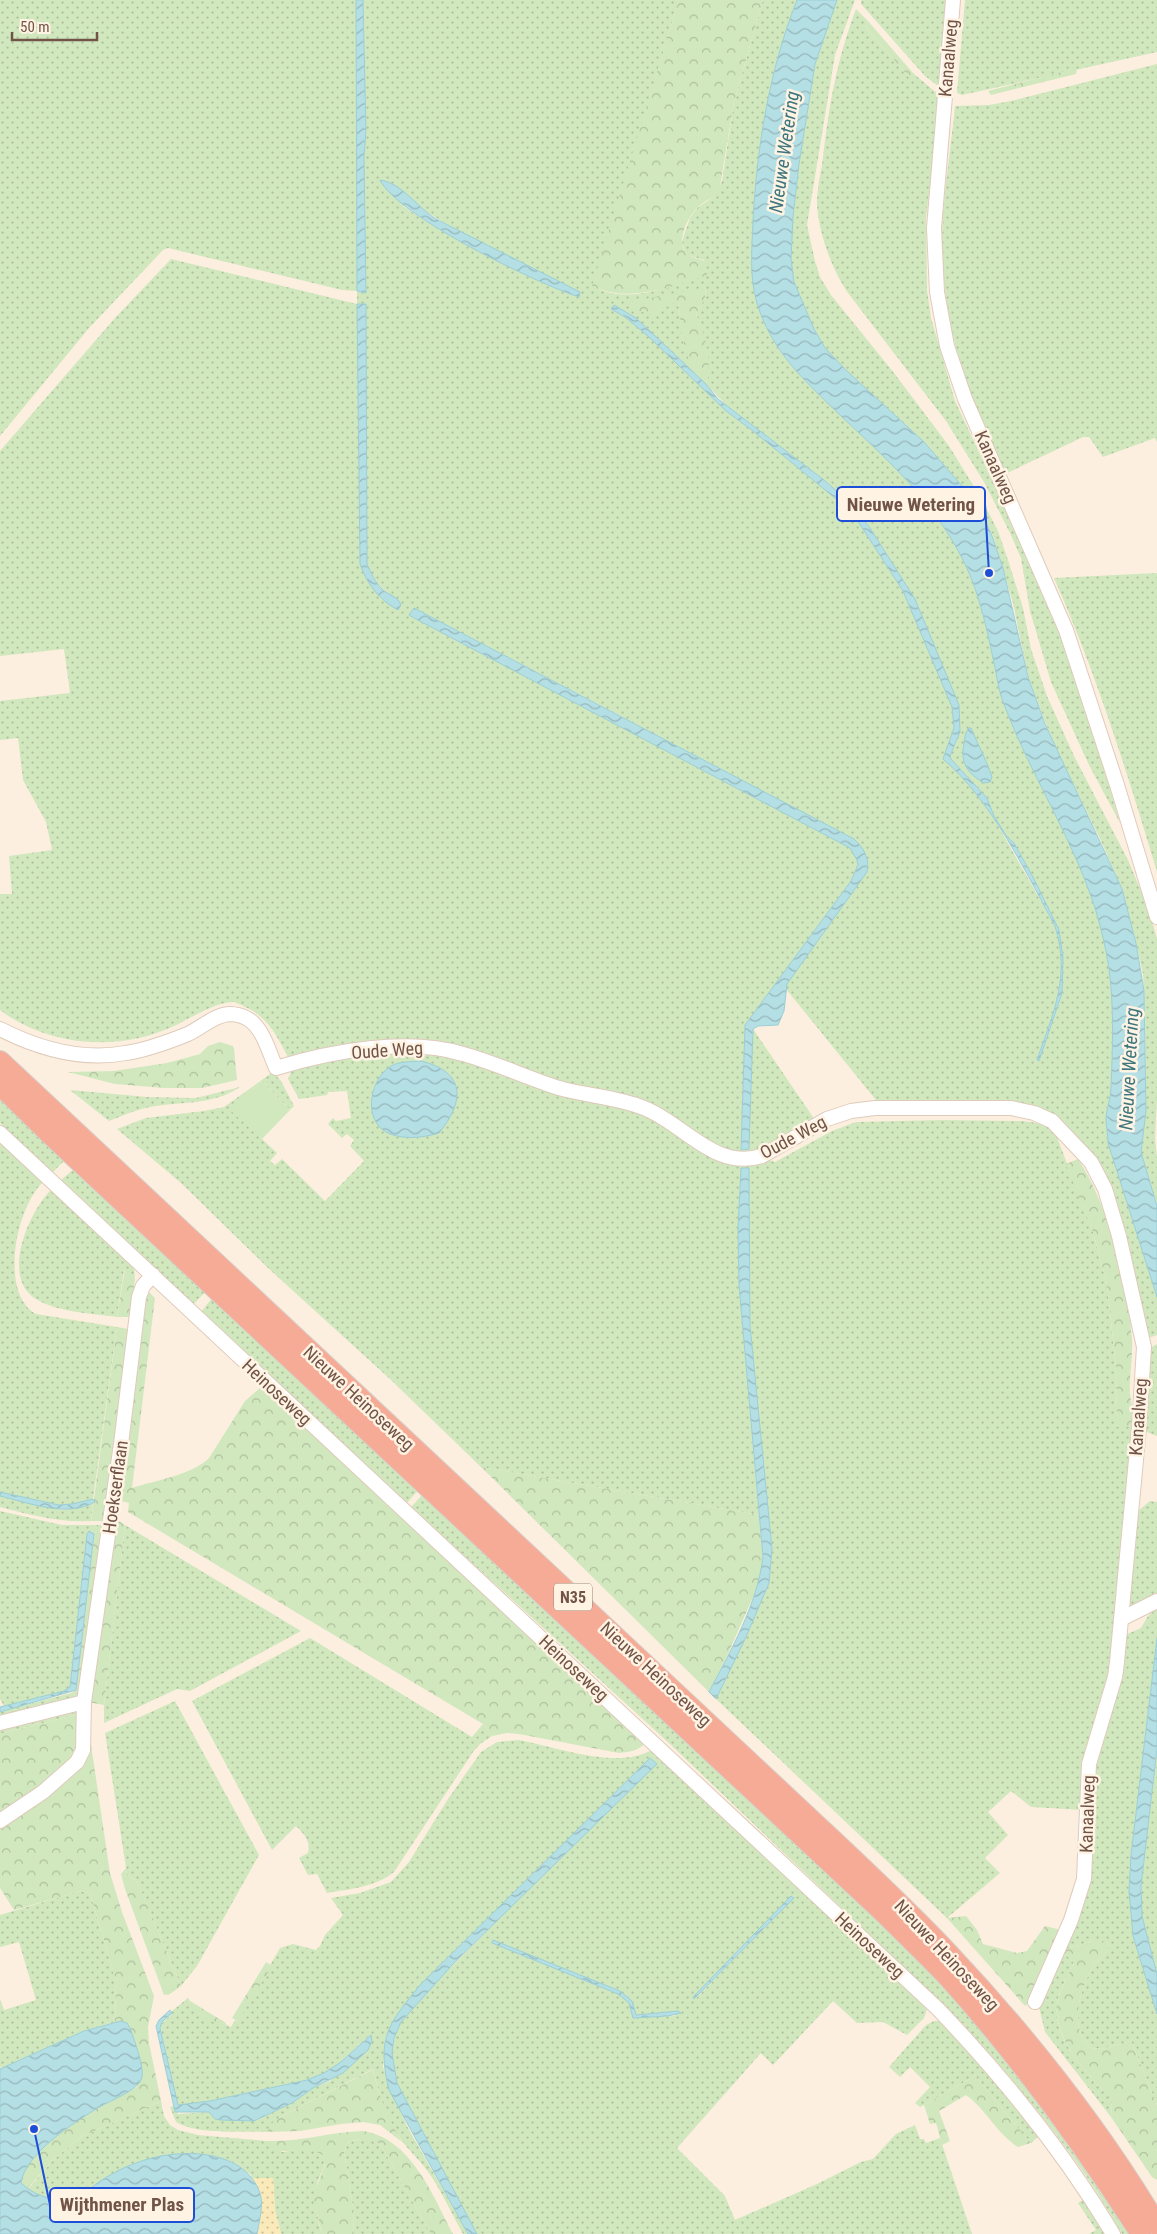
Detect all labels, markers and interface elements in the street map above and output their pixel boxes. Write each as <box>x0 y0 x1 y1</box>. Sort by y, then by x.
scale bar <box>12 10 98 42</box>
text: 50 m <box>20 18 50 36</box>
street label: Kanaalweg <box>934 18 962 98</box>
water label: Nieuwe Wetering <box>764 90 804 214</box>
street label: Kanaalweg <box>971 427 1021 507</box>
callout: Nieuwe Wetering <box>837 487 985 521</box>
text: Nieuwe Wetering <box>847 493 975 516</box>
water label: Nieuwe Wetering <box>1114 1007 1144 1131</box>
street label: Oude Weg <box>350 1037 424 1063</box>
street label: Oude Weg <box>756 1111 830 1163</box>
street label: Nieuwe Heinoseweg <box>299 1341 419 1455</box>
street label: Heinoseweg <box>238 1355 316 1429</box>
street label: Kanaalweg <box>1125 1378 1151 1456</box>
street label: Hoekserflaan <box>98 1439 132 1535</box>
road number: N35 <box>554 1584 592 1610</box>
street label: Nieuwe Heinoseweg <box>596 1617 716 1731</box>
street label: Heinoseweg <box>535 1631 613 1705</box>
street label: Kanaalweg <box>1075 1775 1099 1853</box>
street label: Nieuwe Heinoseweg <box>890 1895 1004 2015</box>
street label: Heinoseweg <box>831 1908 909 1982</box>
callout: Wijthmener Plas <box>50 2188 194 2222</box>
text: Wijthmener Plas <box>60 2193 184 2216</box>

